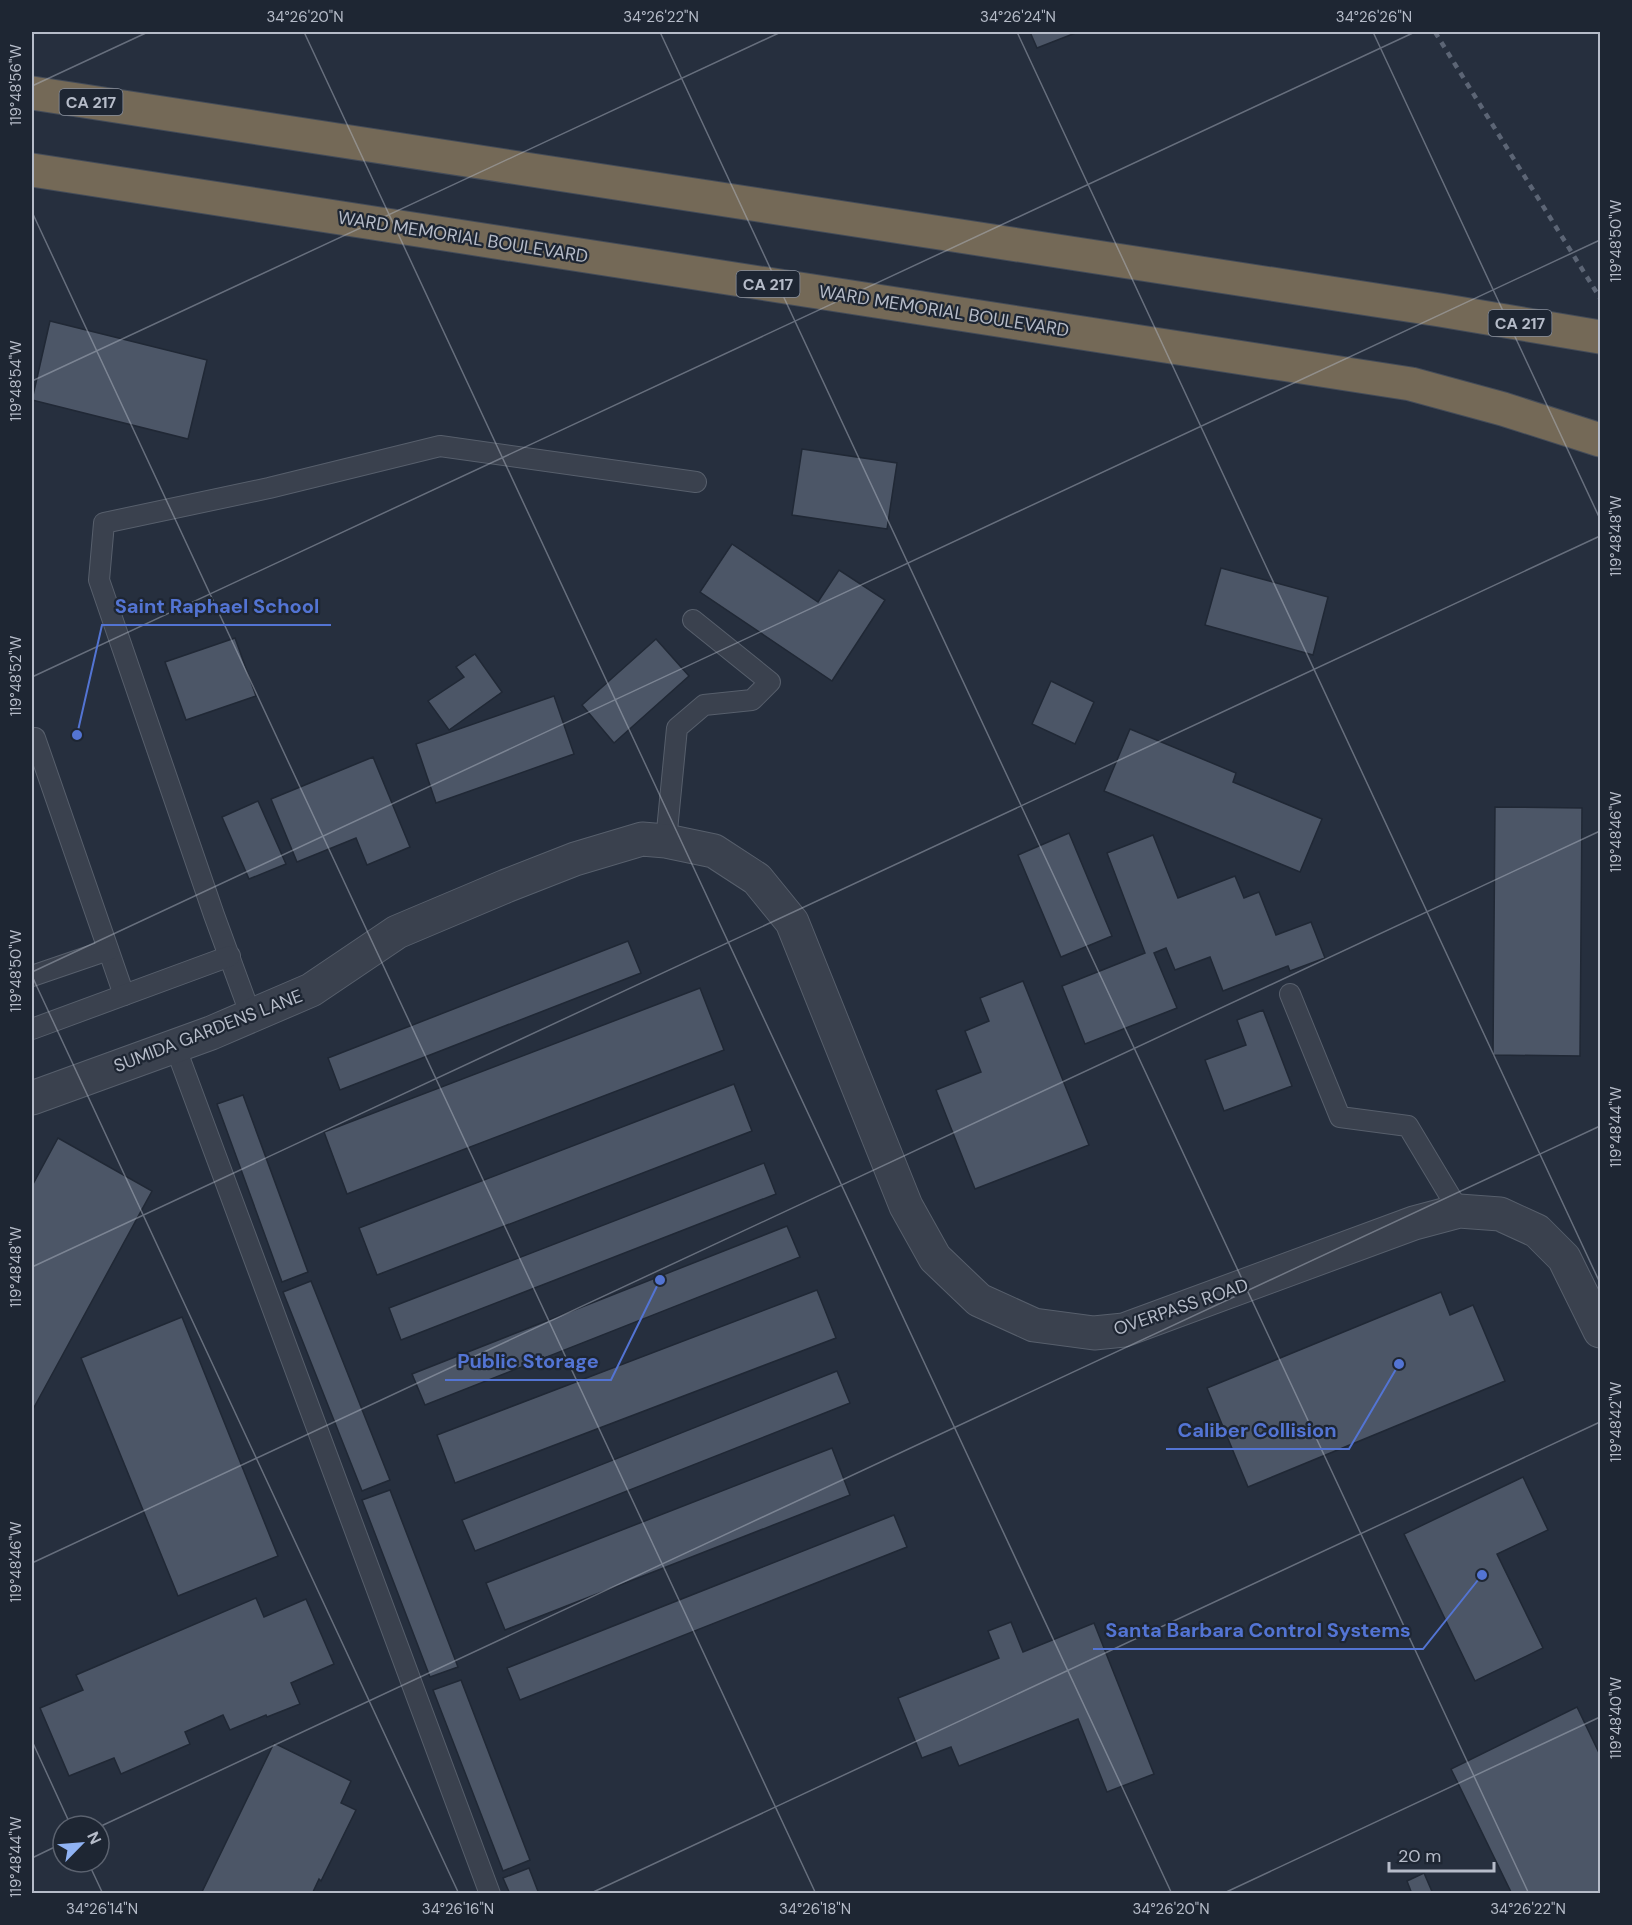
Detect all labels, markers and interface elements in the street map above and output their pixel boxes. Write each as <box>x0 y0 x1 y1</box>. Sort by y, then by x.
text: 34°26'20"N <box>266 7 344 27</box>
text: 34°26'22"N <box>623 7 699 27</box>
text: 34°26'24"N <box>980 7 1056 27</box>
text: 34°26'26"N <box>1336 7 1412 27</box>
text: 119°48'56"W <box>6 44 26 126</box>
road number: CA 217 <box>60 89 122 115</box>
text: 119°48'50"W <box>1606 199 1626 282</box>
street label: WARD MEMORIAL BOULEVARD <box>336 205 590 269</box>
road number: CA 217 <box>736 271 800 297</box>
street label: WARD MEMORIAL BOULEVARD <box>817 279 1071 343</box>
road number: CA 217 <box>1488 310 1552 336</box>
text: 119°48'54"W <box>6 340 26 422</box>
text: 119°48'48"W <box>1606 495 1626 576</box>
callout: Saint Raphael School <box>102 587 331 625</box>
text: Saint Raphael School <box>115 593 319 619</box>
text: 119°48'52"W <box>6 635 26 716</box>
text: 119°48'46"W <box>1606 791 1626 873</box>
text: 119°48'50"W <box>6 929 26 1012</box>
street label: SUMIDA GARDENS LANE <box>110 984 306 1078</box>
text: 119°48'44"W <box>1606 1086 1626 1167</box>
text: 119°48'48"W <box>6 1226 26 1307</box>
street label: OVERPASS ROAD <box>1110 1273 1252 1341</box>
callout: Public Storage <box>445 1342 611 1380</box>
text: Public Storage <box>457 1348 599 1374</box>
text: 119°48'42"W <box>1606 1381 1626 1462</box>
callout: Caliber Collision <box>1166 1411 1349 1449</box>
text: Caliber Collision <box>1177 1417 1337 1443</box>
text: 119°48'46"W <box>6 1521 26 1603</box>
callout: Santa Barbara Control Systems <box>1093 1611 1423 1649</box>
text: Santa Barbara Control Systems <box>1105 1617 1411 1643</box>
text: 119°48'40"W <box>1606 1677 1626 1759</box>
north arrow <box>51 1814 111 1874</box>
text: 119°48'44"W <box>6 1816 26 1897</box>
text: N <box>82 1828 106 1848</box>
scale bar <box>1389 1835 1494 1873</box>
text: 20 m <box>1398 1844 1441 1868</box>
text: 34°26'14"N <box>66 1899 138 1919</box>
text: 34°26'16"N <box>422 1899 494 1919</box>
text: 34°26'18"N <box>779 1899 851 1919</box>
text: 34°26'20"N <box>1132 1899 1210 1919</box>
text: 34°26'22"N <box>1490 1899 1566 1919</box>

